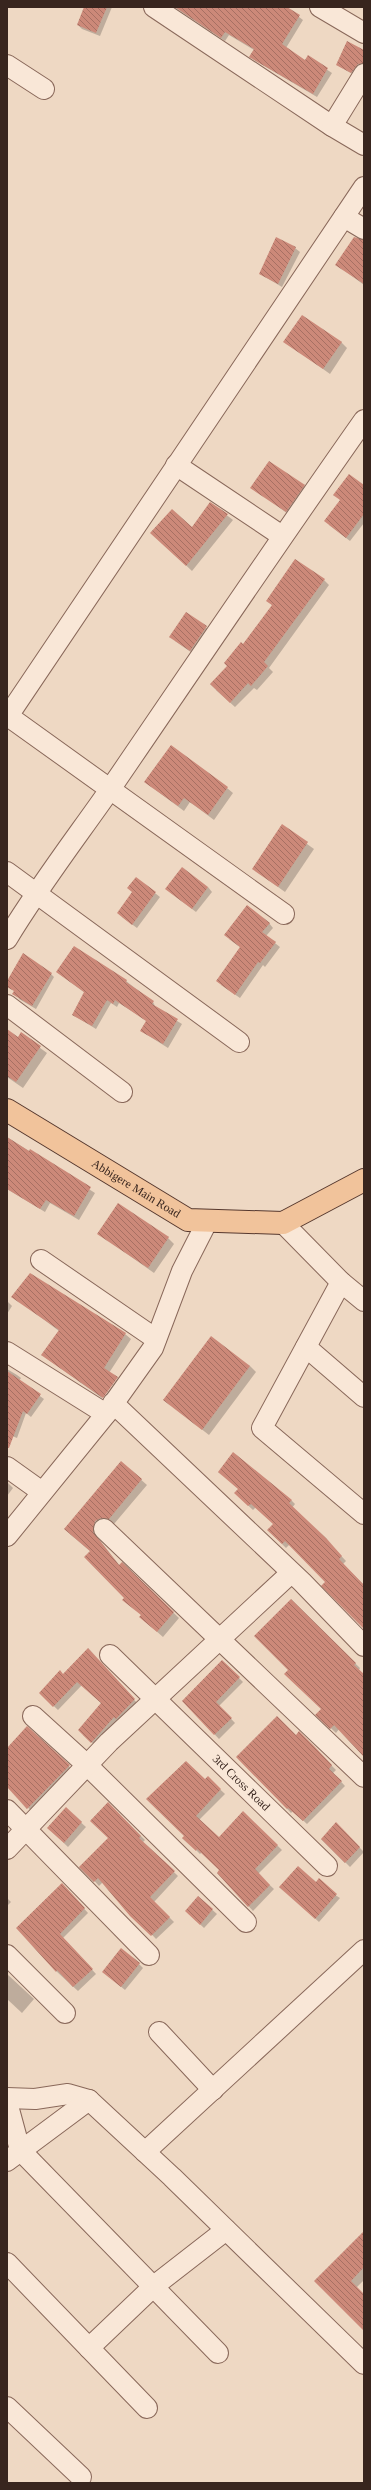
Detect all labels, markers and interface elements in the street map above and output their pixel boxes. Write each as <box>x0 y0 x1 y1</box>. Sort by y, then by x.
street label: Abbigere Main Road <box>89 1156 183 1221</box>
street label: 3rd Cross Road <box>210 1752 273 1814</box>

